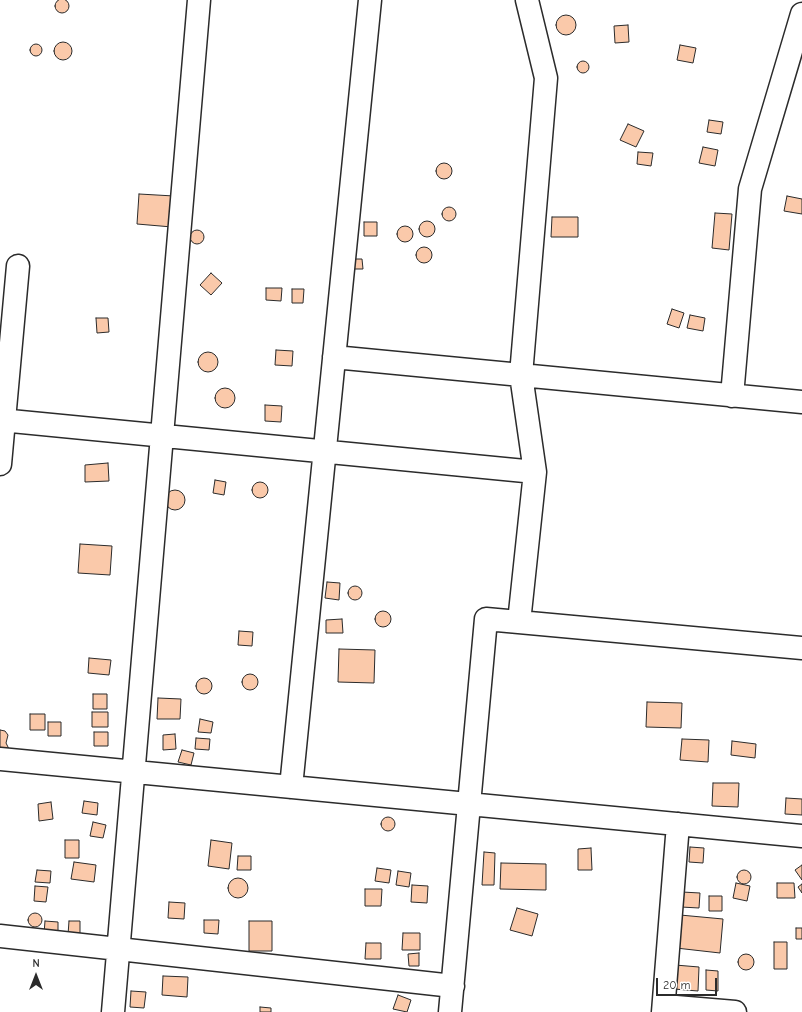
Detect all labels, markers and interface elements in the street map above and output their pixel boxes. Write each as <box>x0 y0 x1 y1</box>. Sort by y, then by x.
north arrow <box>16 956 56 996</box>
text: N <box>32 957 40 970</box>
scale bar <box>658 970 719 996</box>
text: 20 m <box>663 978 691 992</box>

